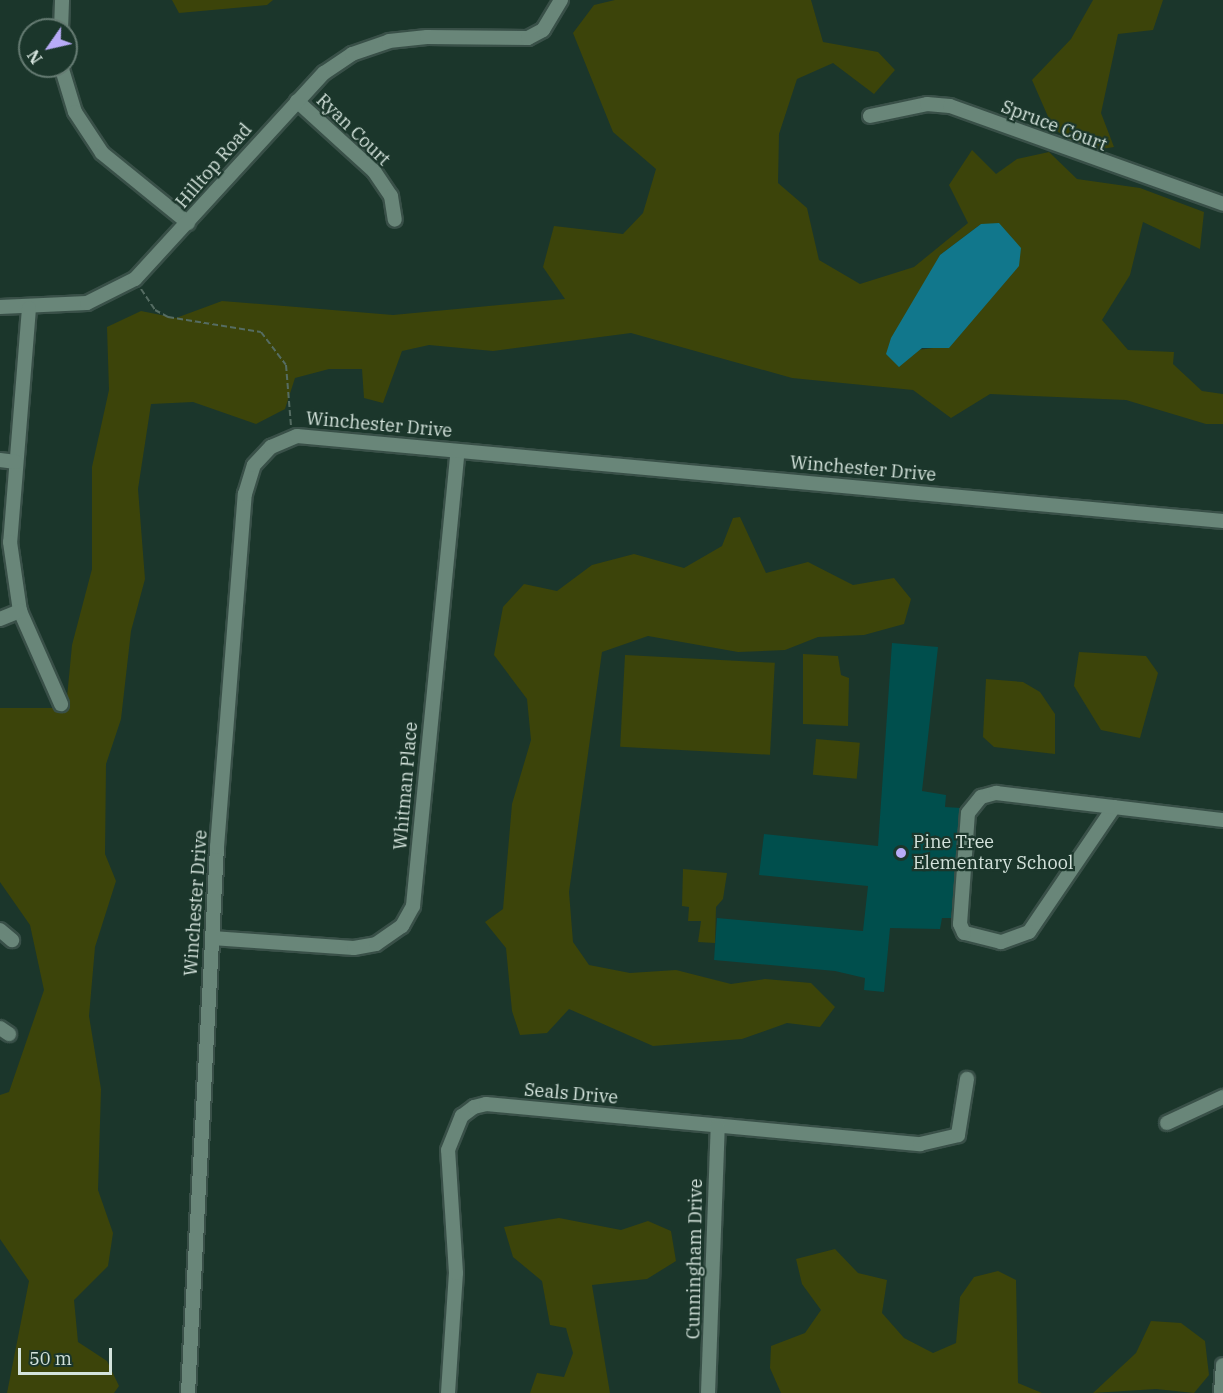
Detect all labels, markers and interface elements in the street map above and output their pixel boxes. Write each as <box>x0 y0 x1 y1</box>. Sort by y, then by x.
north arrow <box>18 18 78 78</box>
text: N <box>23 46 47 68</box>
street label: Ryan Court <box>312 90 394 170</box>
street label: Spruce Court <box>998 96 1110 156</box>
street label: Hilltop Road <box>171 119 257 213</box>
street label: Winchester Drive <box>305 408 453 442</box>
street label: Winchester Drive <box>789 452 937 486</box>
street label: Whitman Place <box>390 721 422 851</box>
street label: Winchester Drive <box>180 829 212 977</box>
place label: Pine Tree Elementary School <box>913 832 1073 874</box>
marker: Pine Tree Elementary School <box>894 846 908 860</box>
street label: Seals Drive <box>523 1079 619 1109</box>
street label: Cunningham Drive <box>683 1179 707 1339</box>
scale bar <box>21 1336 116 1374</box>
text: 50 m <box>29 1347 72 1370</box>

